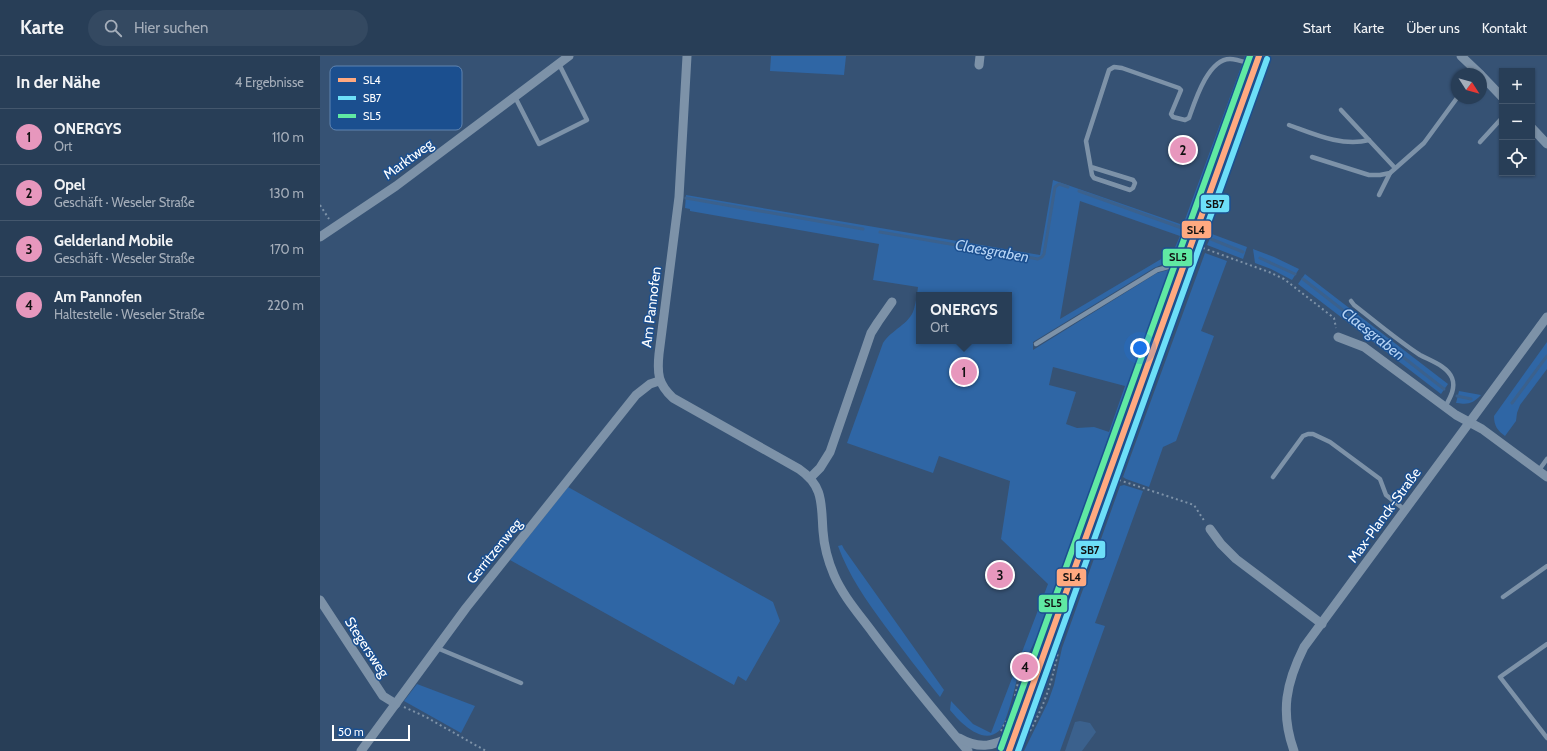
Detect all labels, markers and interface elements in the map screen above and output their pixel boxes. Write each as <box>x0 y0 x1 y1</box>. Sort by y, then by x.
search box <box>88 10 368 46</box>
text: Karte <box>20 16 64 39</box>
icon: search <box>102 17 124 39</box>
text: Hier suchen <box>134 19 208 37</box>
text: Start <box>1303 19 1331 37</box>
text: Karte <box>1353 19 1384 37</box>
text: Über uns <box>1406 19 1460 37</box>
text: Kontakt <box>1482 19 1527 37</box>
legend <box>330 66 462 130</box>
north arrow <box>1451 68 1487 104</box>
map controls <box>1499 68 1535 176</box>
button: + <box>1499 68 1535 104</box>
text: In der Nähe <box>16 72 100 92</box>
text: SL4 <box>363 73 381 87</box>
text: 4 Ergebnisse <box>235 74 304 90</box>
text: SB7 <box>363 91 382 105</box>
button: − <box>1499 104 1535 140</box>
text: SL5 <box>363 109 381 123</box>
text: ONERGYS <box>54 120 122 138</box>
text: 1 <box>27 129 31 145</box>
text: 110 m <box>272 129 304 145</box>
street label: Marktweg <box>379 134 437 183</box>
pin: 2 <box>1170 135 1196 165</box>
text: Ort <box>54 138 72 154</box>
button: locate <box>1499 140 1535 176</box>
text: Opel <box>54 176 86 194</box>
text: 2 <box>26 185 32 201</box>
text: 130 m <box>269 185 304 201</box>
text: Geschäft · Weseler Straße <box>54 194 195 210</box>
line badge: SB7 <box>1200 194 1230 213</box>
text: SB7 <box>1206 197 1225 211</box>
line badge: SL4 <box>1181 220 1212 239</box>
text: SL4 <box>1187 223 1205 237</box>
text: Gelderland Mobile <box>54 232 173 250</box>
water label: Claesgraben <box>954 236 1030 266</box>
text: 3 <box>25 241 33 257</box>
text: 170 m <box>270 241 304 257</box>
line badge: SL5 <box>1162 248 1193 267</box>
text: Geschäft · Weseler Straße <box>54 250 195 266</box>
text: SL5 <box>1169 250 1187 264</box>
street label: Am Pannofen <box>637 265 665 348</box>
text: Am Pannofen <box>54 288 142 306</box>
popup <box>916 292 1012 344</box>
text: 4 <box>25 297 33 313</box>
text: 220 m <box>267 297 304 313</box>
text: ONERGYS <box>930 301 998 319</box>
water label: Claesgraben <box>1338 304 1408 364</box>
text: Haltestelle · Weseler Straße <box>54 306 205 322</box>
text: Ort <box>930 319 949 335</box>
your location <box>1130 338 1150 358</box>
pin: 1 <box>951 357 977 387</box>
street label: Max-Planck-Straße <box>1343 464 1425 566</box>
street label: Gerritzenweg <box>462 514 526 587</box>
line badge: SB7 <box>1075 540 1106 559</box>
text: SB7 <box>1081 543 1100 557</box>
pin: 3 <box>987 560 1013 590</box>
line badge: SL4 <box>1056 568 1087 587</box>
text: SL4 <box>1063 570 1081 584</box>
line badge: SL5 <box>1038 594 1068 613</box>
text: SL5 <box>1044 596 1062 610</box>
street label: Stegersweg <box>341 613 394 681</box>
pin: 4 <box>1012 652 1038 682</box>
scale bar <box>332 723 410 742</box>
text: 50 m <box>338 725 364 739</box>

